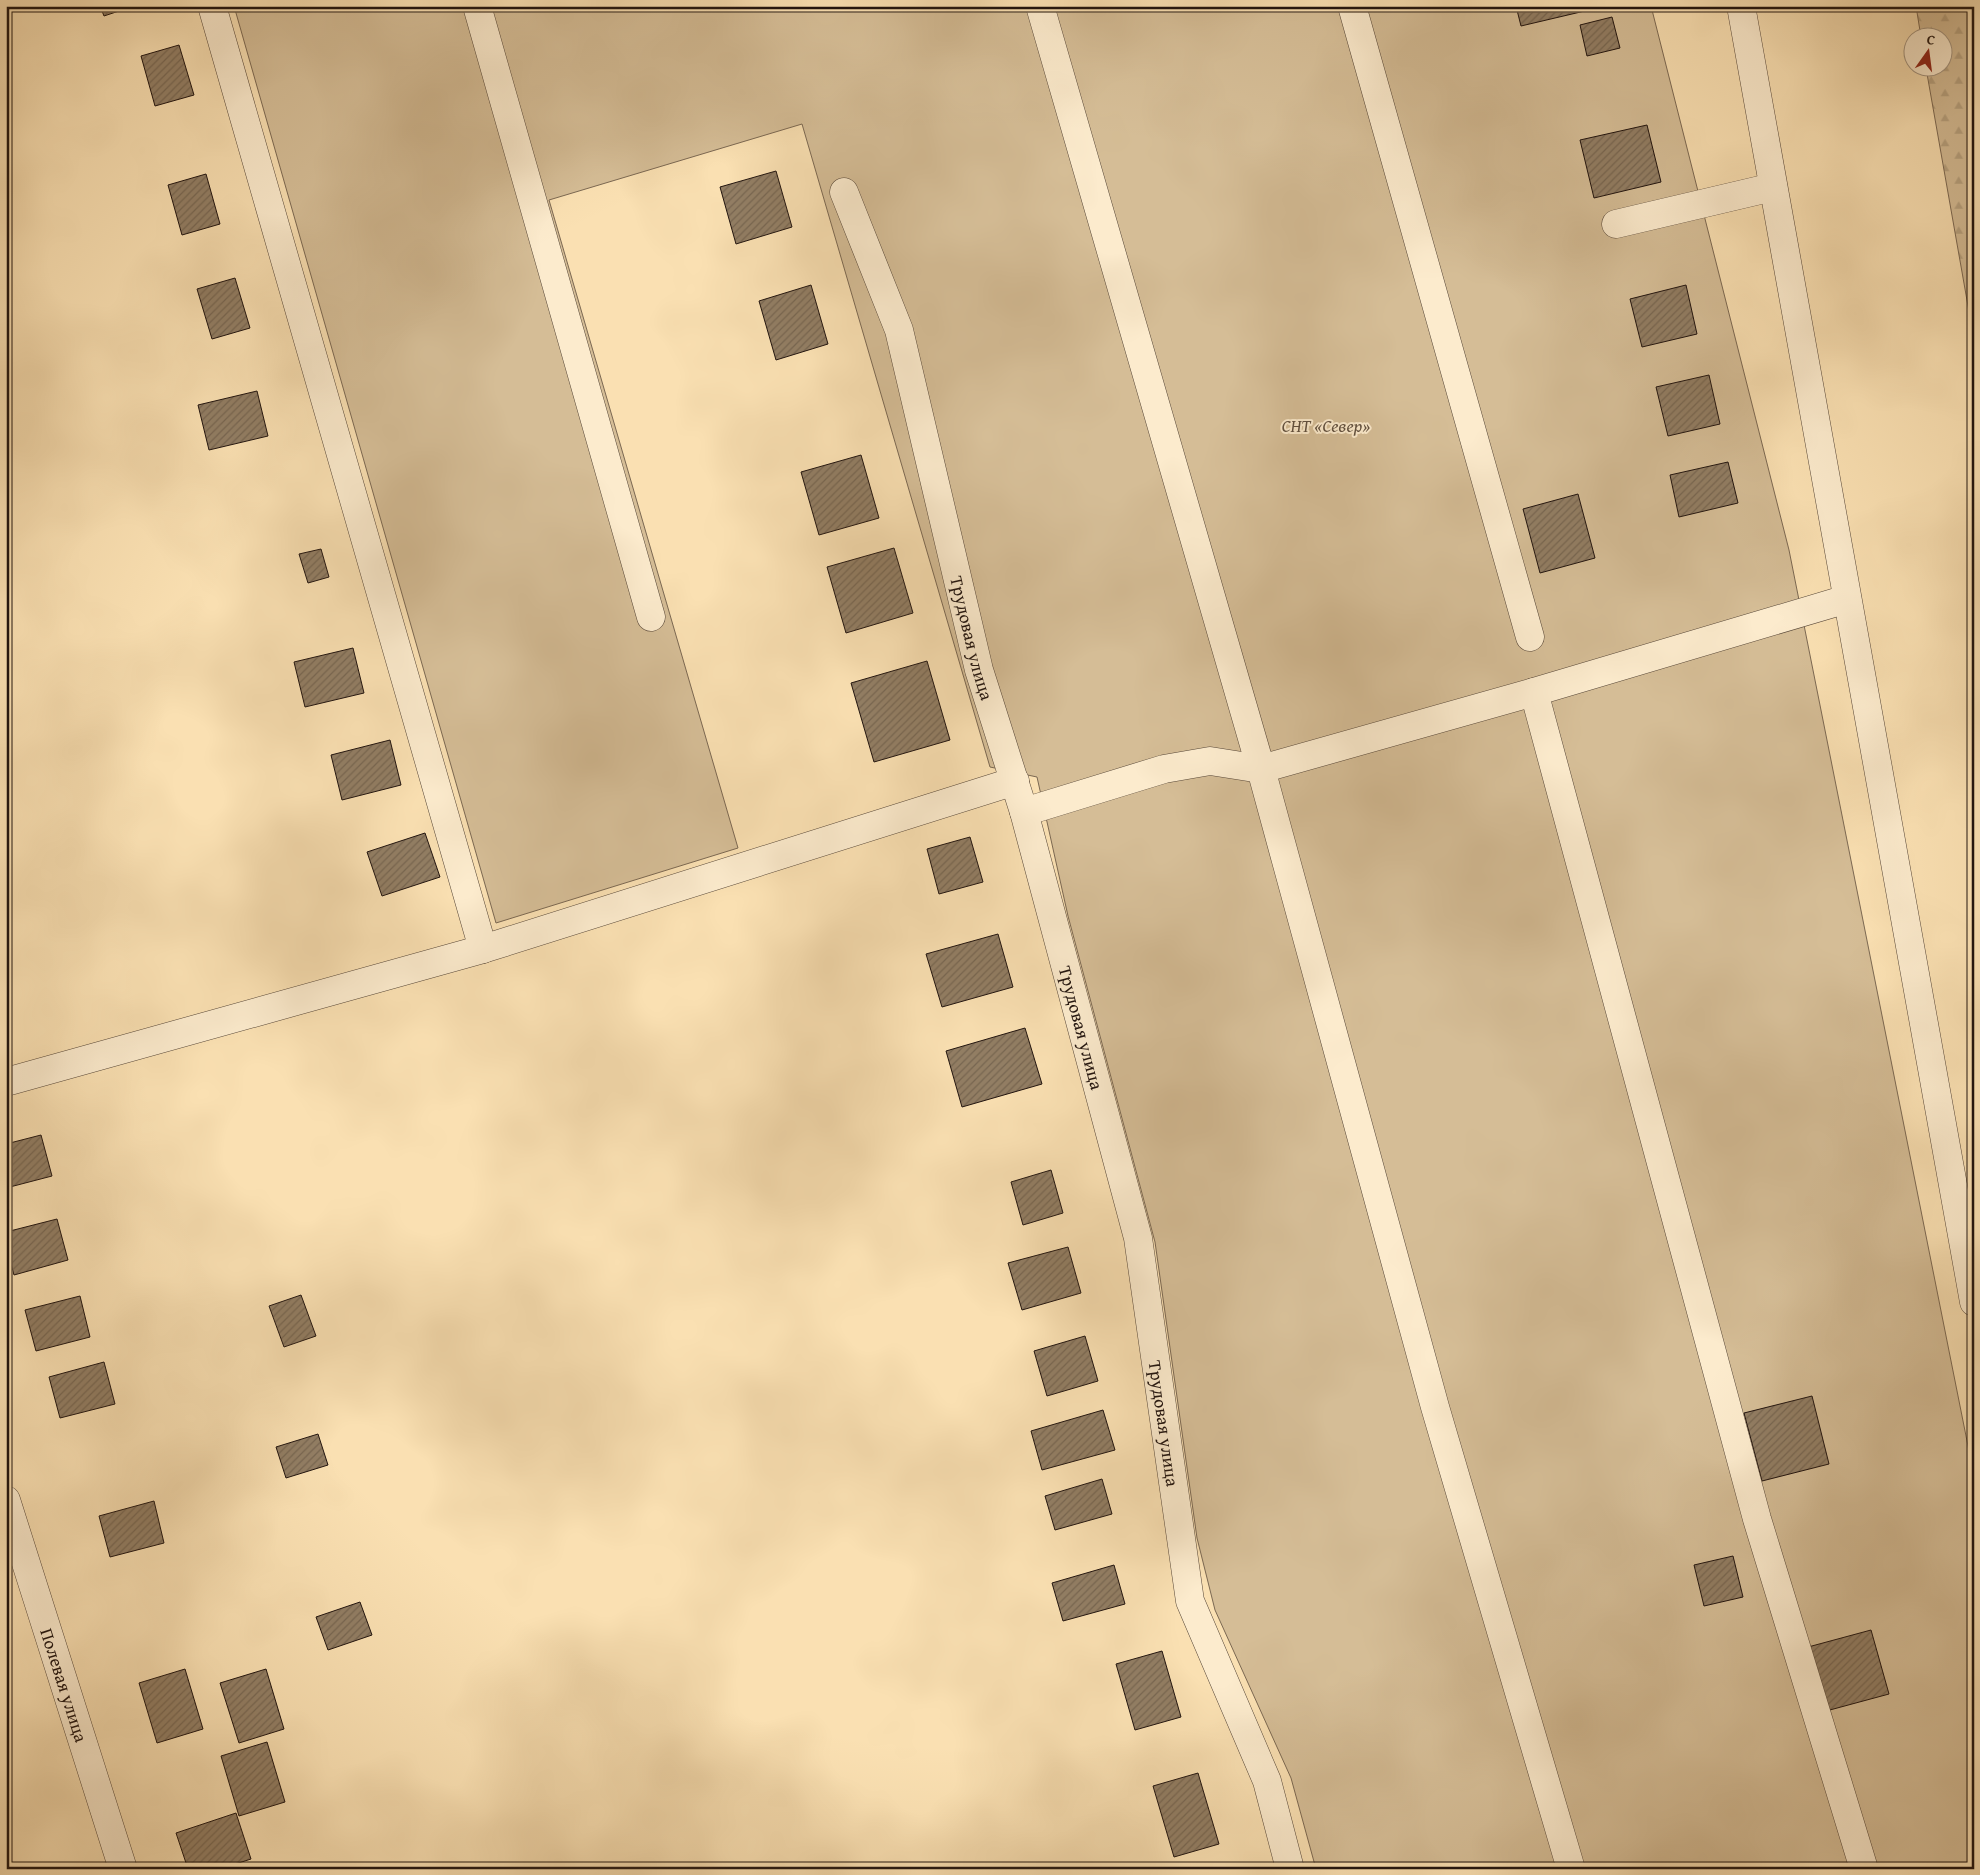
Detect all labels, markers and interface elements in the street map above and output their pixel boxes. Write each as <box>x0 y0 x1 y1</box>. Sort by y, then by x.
north arrow <box>1902 28 1952 78</box>
text: С <box>1925 29 1937 50</box>
park label: СНТ «Север» <box>1282 412 1370 439</box>
street label: Трудовая улица <box>944 573 1001 704</box>
street label: Трудовая улица <box>1052 963 1111 1093</box>
street label: Трудовая улица <box>1142 1359 1187 1489</box>
street label: Полевая улица <box>34 1624 95 1746</box>

